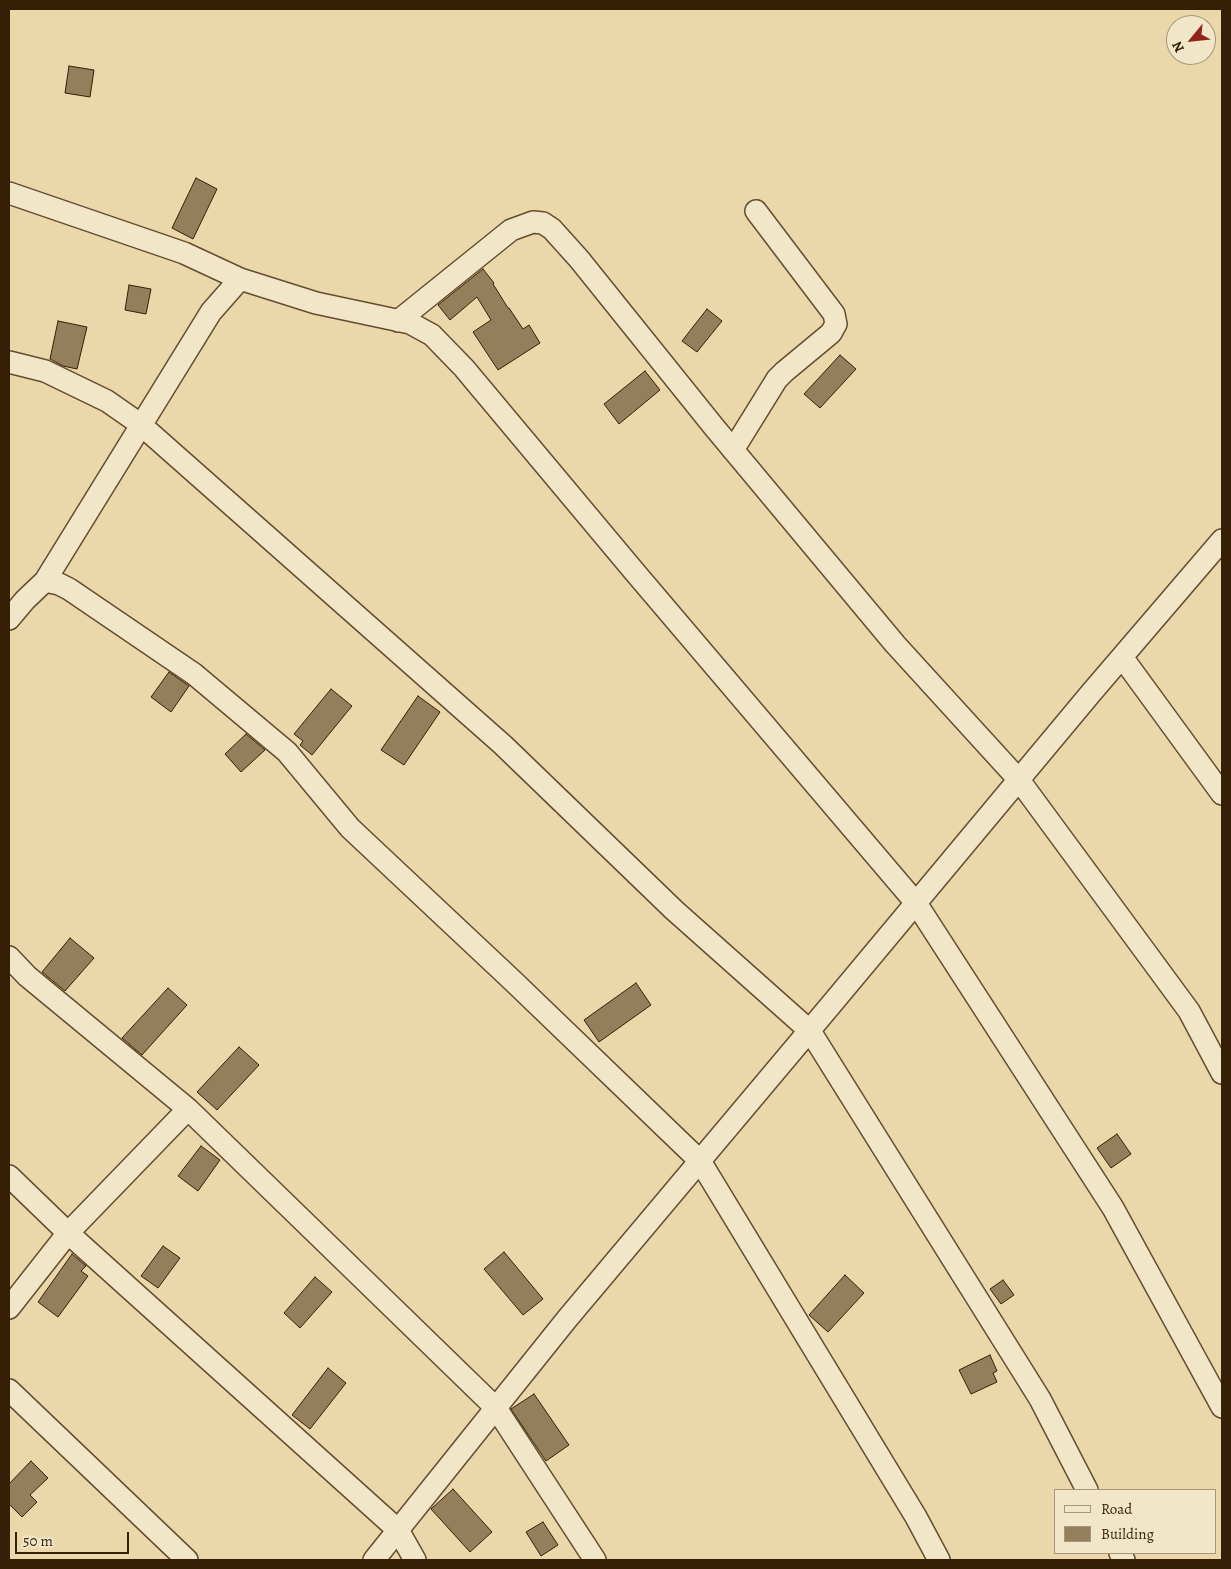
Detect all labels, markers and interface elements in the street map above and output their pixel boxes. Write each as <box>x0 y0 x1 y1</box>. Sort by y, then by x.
north arrow <box>1166 15 1216 65</box>
text: N <box>1167 38 1189 56</box>
legend <box>1054 1489 1216 1554</box>
text: Road <box>1101 1499 1132 1519</box>
scale bar <box>18 1522 131 1554</box>
text: Building <box>1101 1524 1154 1544</box>
text: 50 m <box>23 1531 53 1551</box>

